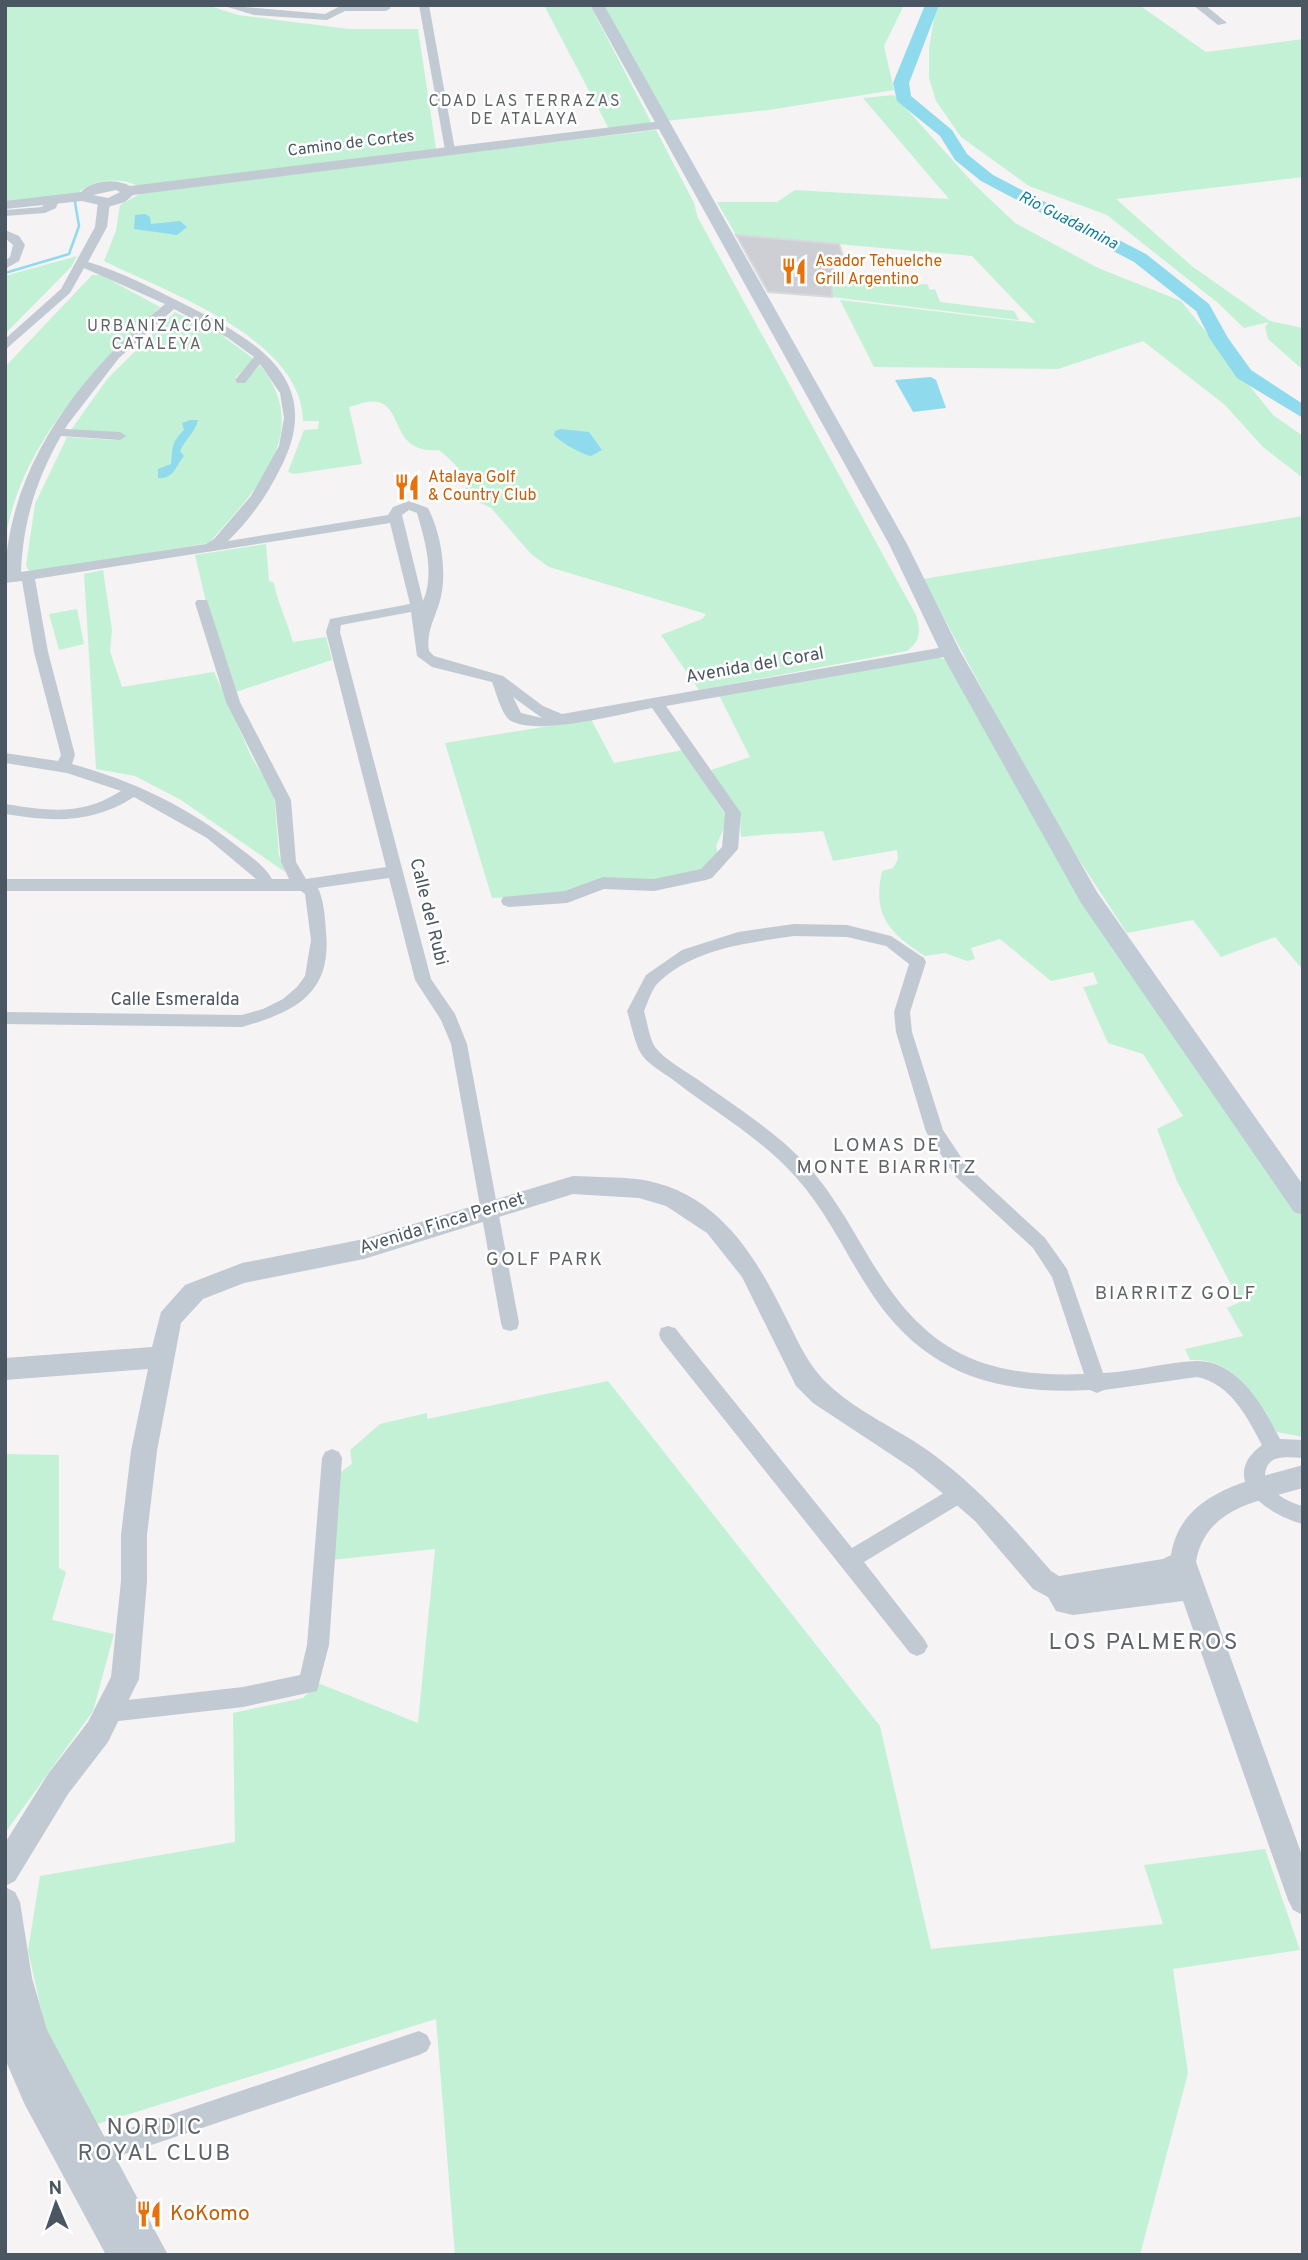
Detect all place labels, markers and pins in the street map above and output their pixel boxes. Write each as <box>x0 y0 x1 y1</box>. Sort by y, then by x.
place label: Asador Tehuelche Grill Argentino <box>815 252 942 290</box>
restaurant icon: Asador Tehuelche Grill Argentino <box>779 256 809 286</box>
place label: Atalaya Golf & Country Club <box>428 468 536 506</box>
restaurant icon: Atalaya Golf & Country Club <box>392 472 422 502</box>
restaurant icon: KoKomo <box>134 2199 164 2229</box>
place label: KoKomo <box>170 2201 250 2228</box>

